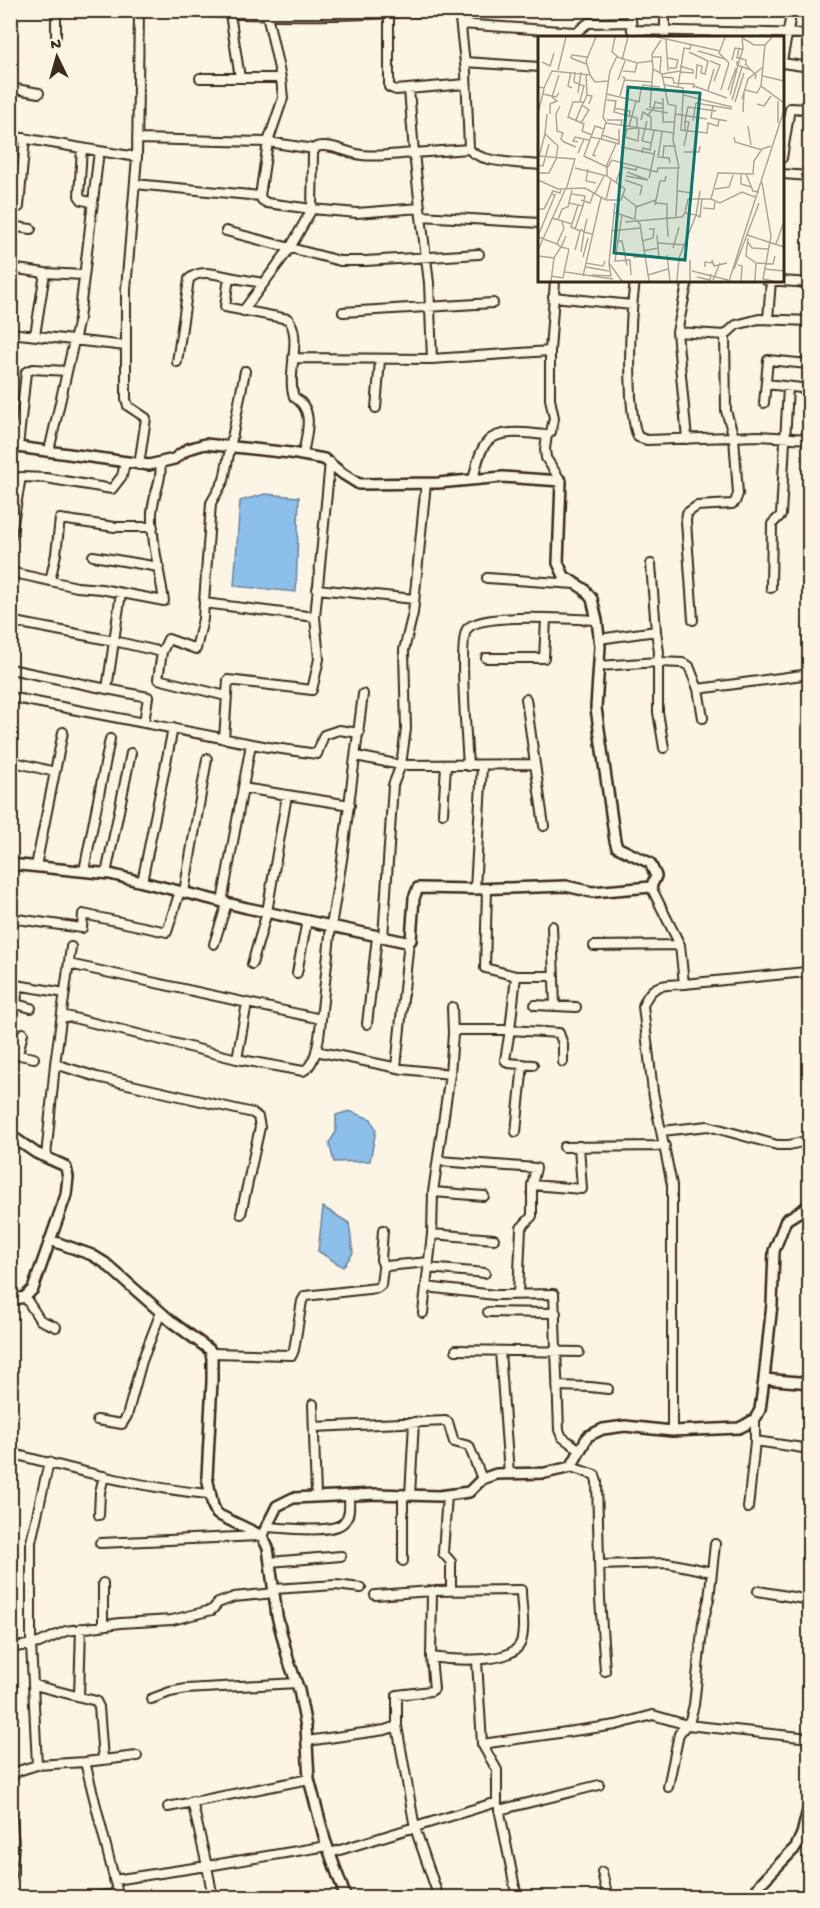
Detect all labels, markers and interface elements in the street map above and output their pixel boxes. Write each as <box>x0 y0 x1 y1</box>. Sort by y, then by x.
north arrow <box>27 27 87 87</box>
text: N <box>50 36 63 55</box>
inset map <box>538 36 784 282</box>

